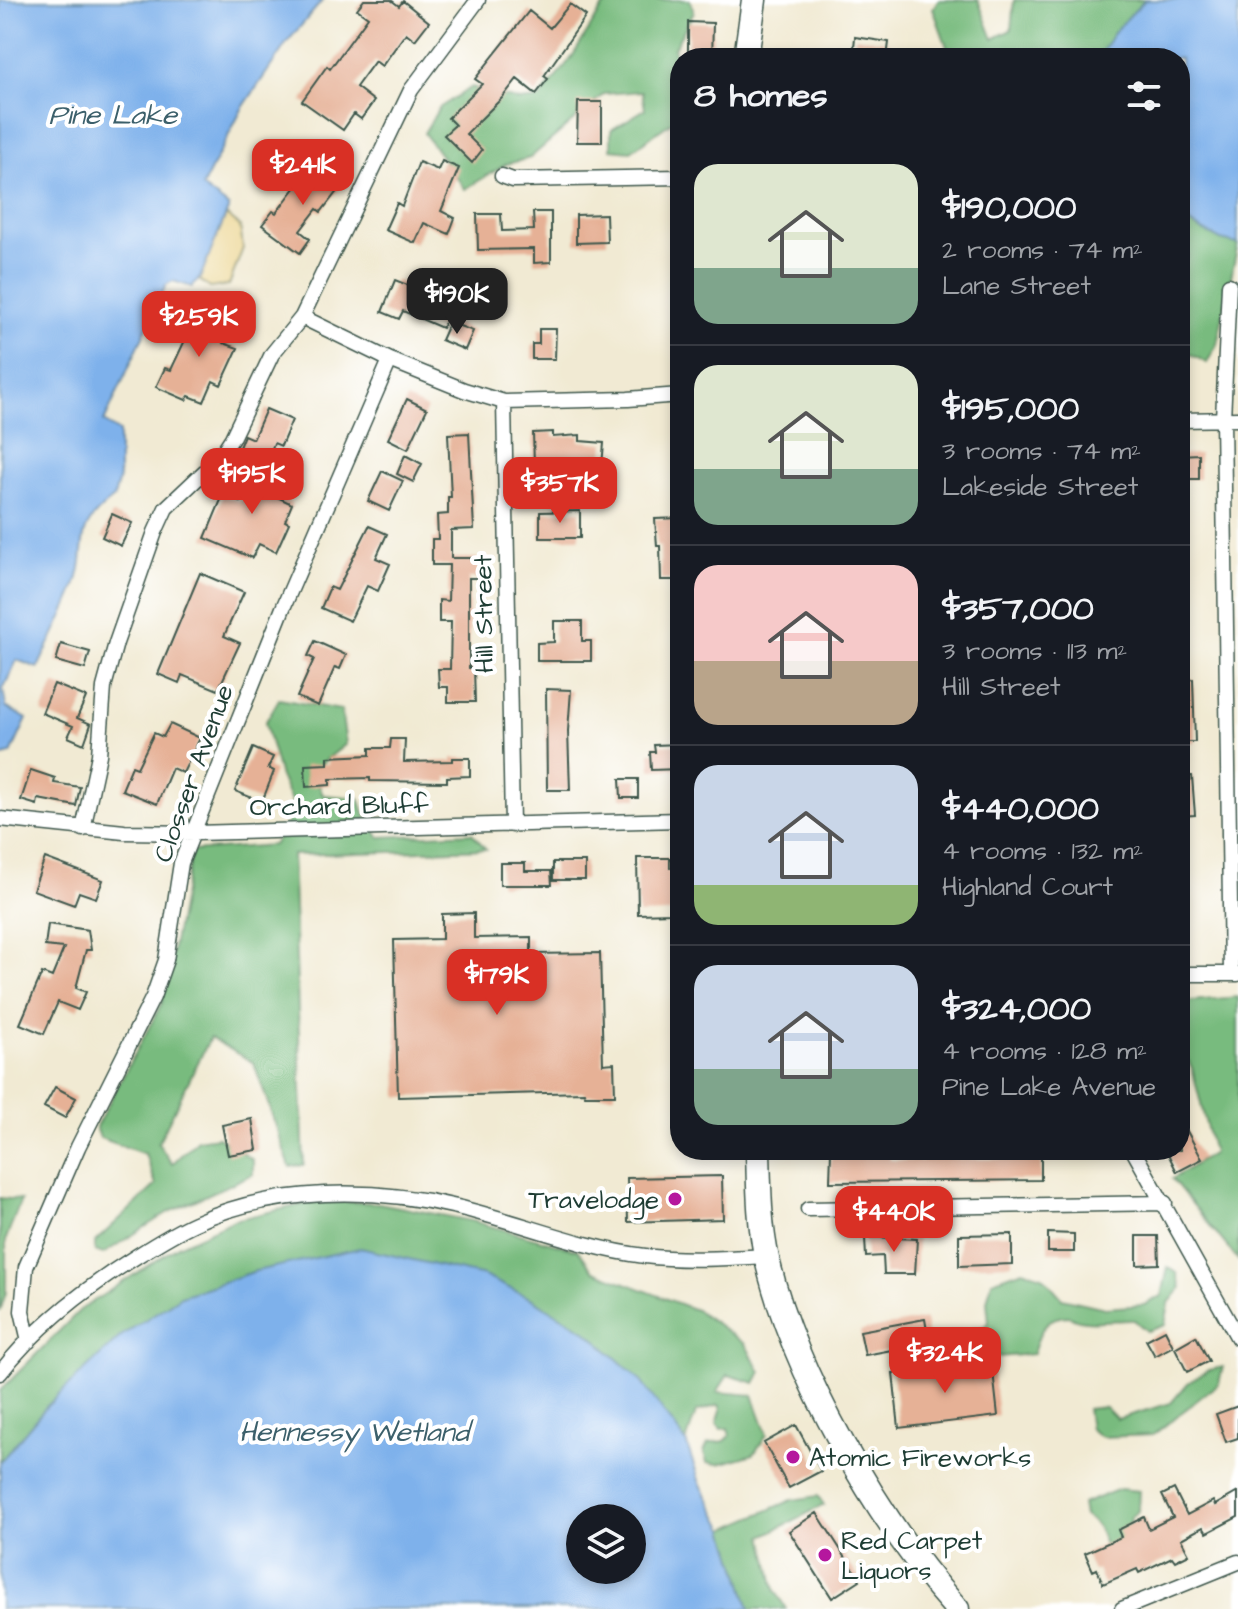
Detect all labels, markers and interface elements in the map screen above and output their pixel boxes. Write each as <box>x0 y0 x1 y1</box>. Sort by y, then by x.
text: 8 homes <box>694 72 828 120</box>
icon: filters <box>1122 74 1166 118</box>
water label: Pine Lake <box>49 96 179 135</box>
pin: $241K <box>247 139 359 207</box>
text: $241K <box>270 147 336 183</box>
text: $190,000 <box>942 184 1076 232</box>
icon: home <box>758 196 854 292</box>
text: 2 rooms · 74 m² <box>942 232 1143 268</box>
pin: $190K <box>401 268 513 336</box>
text: Lane Street <box>942 268 1091 304</box>
text: $190K <box>425 276 489 312</box>
pin: $259K <box>143 291 255 359</box>
text: $259K <box>160 299 238 335</box>
text: $195,000 <box>942 385 1079 433</box>
icon: home <box>758 397 854 493</box>
text: 3 rooms · 74 m² <box>942 433 1141 469</box>
pin: $195K <box>196 448 308 516</box>
text: $195K <box>219 456 285 492</box>
pin: $357K <box>504 457 616 525</box>
text: $357K <box>521 465 599 501</box>
text: Lakeside Street <box>942 469 1138 505</box>
street label: Hill Street <box>465 554 503 674</box>
text: $357,000 <box>942 585 1094 633</box>
icon: home <box>758 597 854 693</box>
text: 3 rooms · 113 m² <box>942 633 1127 669</box>
text: Hill Street <box>942 669 1060 705</box>
street label: Closser Avenue <box>145 680 243 867</box>
text: $440,000 <box>942 785 1099 833</box>
street label: Orchard Bluff <box>249 786 429 826</box>
icon: home <box>758 797 854 893</box>
text: 4 rooms · 132 m² <box>942 833 1143 869</box>
text: Highland Court <box>942 869 1113 905</box>
pin: $179K <box>441 949 553 1017</box>
text: $179K <box>465 957 529 993</box>
text: $324,000 <box>942 985 1091 1033</box>
icon: home <box>758 997 854 1093</box>
text: 4 rooms · 128 m² <box>942 1033 1147 1069</box>
text: Pine Lake Avenue <box>942 1069 1156 1105</box>
place label: Travelodge <box>528 1182 659 1220</box>
pin: $440K <box>838 1186 950 1254</box>
marker: Travelodge <box>666 1190 684 1208</box>
text: $440K <box>853 1194 935 1230</box>
pin: $324K <box>889 1327 1001 1395</box>
text: $324K <box>907 1335 983 1371</box>
water label: Hennessy Wetland <box>239 1413 475 1453</box>
place label: Atomic Fireworks <box>809 1440 1031 1476</box>
marker: Atomic Fireworks <box>784 1448 802 1466</box>
map controls <box>566 1504 646 1584</box>
button: layers <box>566 1504 646 1584</box>
place label: Red Carpet Liquors <box>841 1523 983 1589</box>
marker: Red Carpet Liquors <box>816 1546 834 1564</box>

